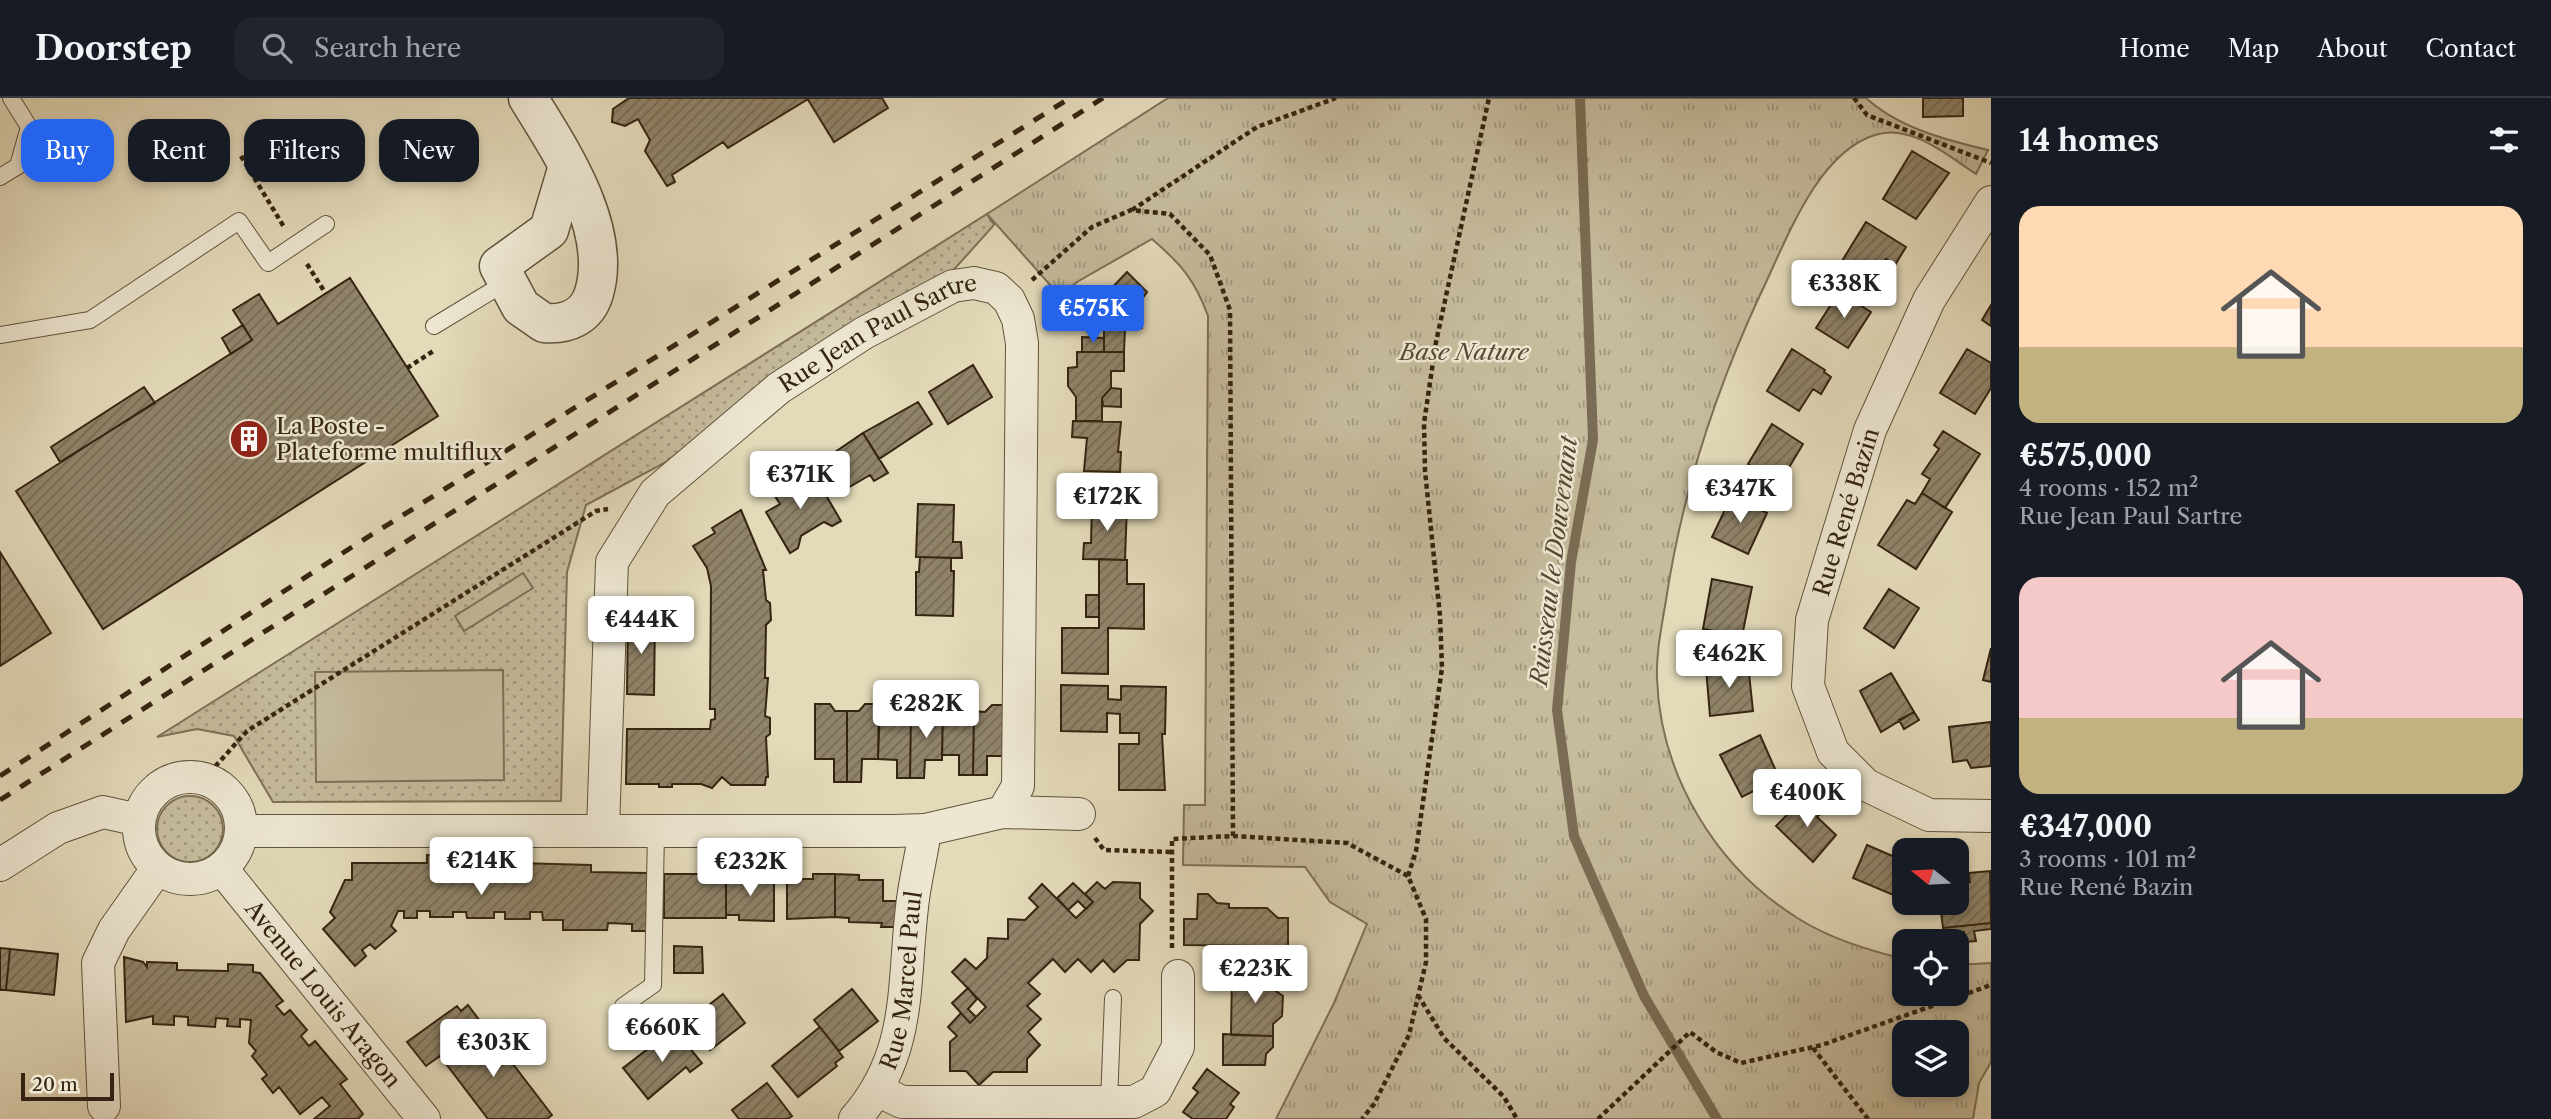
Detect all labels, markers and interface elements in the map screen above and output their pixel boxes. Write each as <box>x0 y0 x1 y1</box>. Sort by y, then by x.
search box <box>234 17 724 80</box>
text: Doorstep <box>35 28 192 69</box>
icon: search <box>258 29 296 67</box>
text: Search here <box>314 32 461 64</box>
text: Home <box>2119 34 2190 63</box>
text: Map <box>2228 34 2279 63</box>
text: About <box>2317 34 2388 63</box>
text: Contact <box>2426 34 2516 63</box>
chip: Buy <box>21 119 114 182</box>
chip: Rent <box>128 119 230 182</box>
chip: Filters <box>244 119 365 182</box>
chip: New <box>379 119 479 182</box>
icon: filters <box>2485 121 2523 159</box>
text: 14 homes <box>2019 122 2159 159</box>
icon: home <box>2208 251 2334 377</box>
pin: €338K <box>1795 260 1893 320</box>
street label: Rue Jean Paul Sartre <box>773 269 979 399</box>
text: €338K <box>1807 269 1881 297</box>
pin: €575K <box>1044 286 1142 345</box>
text: €575K <box>1058 294 1128 322</box>
park label: Base Nature <box>1397 338 1529 366</box>
place label: La Poste - Plateforme multiflux <box>276 412 503 466</box>
building icon: La Poste - Plateforme multiflux <box>228 418 270 460</box>
street label: Rue René Bazin <box>1807 424 1885 600</box>
water label: Ruisseau le Douvenant <box>1524 433 1583 689</box>
text: €575,000 <box>2019 437 2152 474</box>
pin: €371K <box>751 452 849 511</box>
text: €371K <box>766 460 834 488</box>
pin: €347K <box>1691 466 1789 525</box>
pin: €172K <box>1058 474 1156 533</box>
text: €347K <box>1704 474 1776 502</box>
text: 4 rooms · 152 m² <box>2019 474 2199 502</box>
text: €172K <box>1073 482 1141 510</box>
text: Rue Jean Paul Sartre <box>2019 502 2242 530</box>
pin: €444K <box>592 596 690 656</box>
text: €444K <box>604 605 678 633</box>
icon: home <box>2208 622 2334 748</box>
pin: €462K <box>1680 630 1778 690</box>
text: €462K <box>1692 639 1766 667</box>
pin: €282K <box>877 680 975 740</box>
text: €282K <box>889 689 963 717</box>
pin: €400K <box>1758 770 1856 829</box>
text: €400K <box>1769 778 1845 806</box>
text: €347,000 <box>2019 808 2152 845</box>
pin: €214K <box>432 838 530 897</box>
pin: €232K <box>701 838 799 898</box>
north arrow <box>1892 838 1969 915</box>
map controls <box>1892 838 1969 1097</box>
text: 3 rooms · 101 m² <box>2019 845 2196 873</box>
text: €214K <box>446 846 516 874</box>
text: €232K <box>713 847 787 875</box>
text: Rue René Bazin <box>2019 873 2193 901</box>
street label: Rue Marcel Paul <box>874 889 928 1074</box>
street label: Avenue Louis Aragon <box>238 894 407 1094</box>
button: locate <box>1892 929 1969 1006</box>
pin: €223K <box>1206 946 1304 1005</box>
text: €223K <box>1218 954 1292 982</box>
pin: €660K <box>613 1004 711 1064</box>
text: €660K <box>624 1013 700 1041</box>
pin: €303K <box>444 1020 542 1079</box>
button: layers <box>1892 1020 1969 1097</box>
text: €303K <box>456 1028 530 1056</box>
scale bar <box>21 1070 114 1102</box>
text: 20 m <box>32 1073 78 1096</box>

